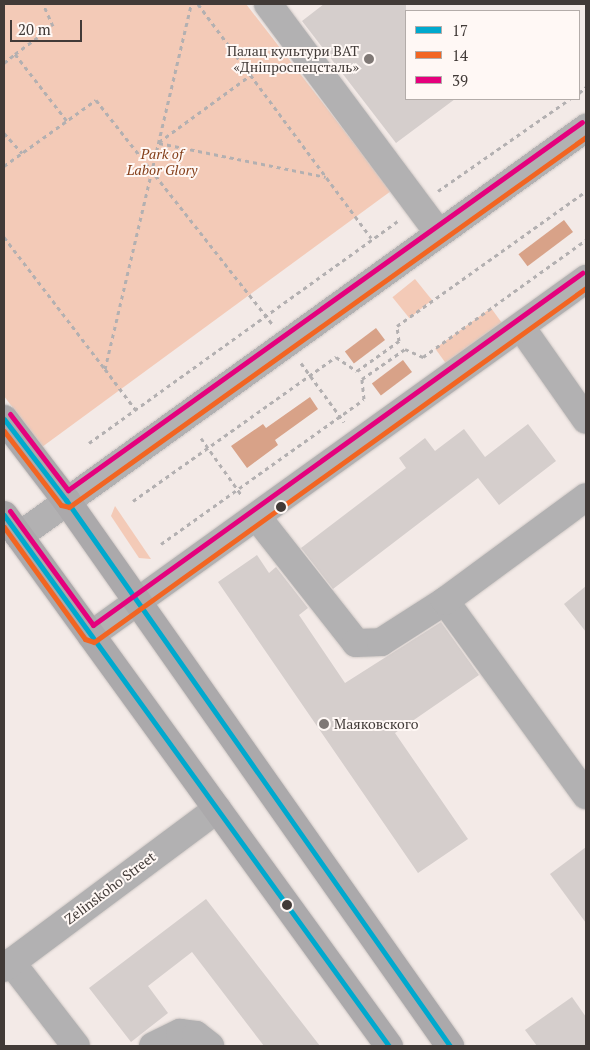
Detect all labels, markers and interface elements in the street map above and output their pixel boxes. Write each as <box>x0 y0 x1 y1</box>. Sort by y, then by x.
scale bar <box>12 10 85 42</box>
legend <box>405 10 580 100</box>
text: 20 m <box>18 19 51 39</box>
text: 17 <box>452 20 468 40</box>
place label: Палац культури ВАТ «Дніпроспецсталь» <box>227 43 359 75</box>
text: 14 <box>452 45 468 65</box>
marker: Палац культури ВАТ «Дніпроспецсталь» <box>363 53 375 65</box>
text: 39 <box>452 70 468 90</box>
park label: Park of Labor Glory <box>127 146 197 178</box>
unlabelled marker <box>276 502 286 512</box>
place label: Маяковского <box>334 716 419 732</box>
marker: Маяковского <box>318 718 330 730</box>
street label: Zelinskoho Street <box>61 848 159 928</box>
unlabelled marker <box>282 900 292 910</box>

